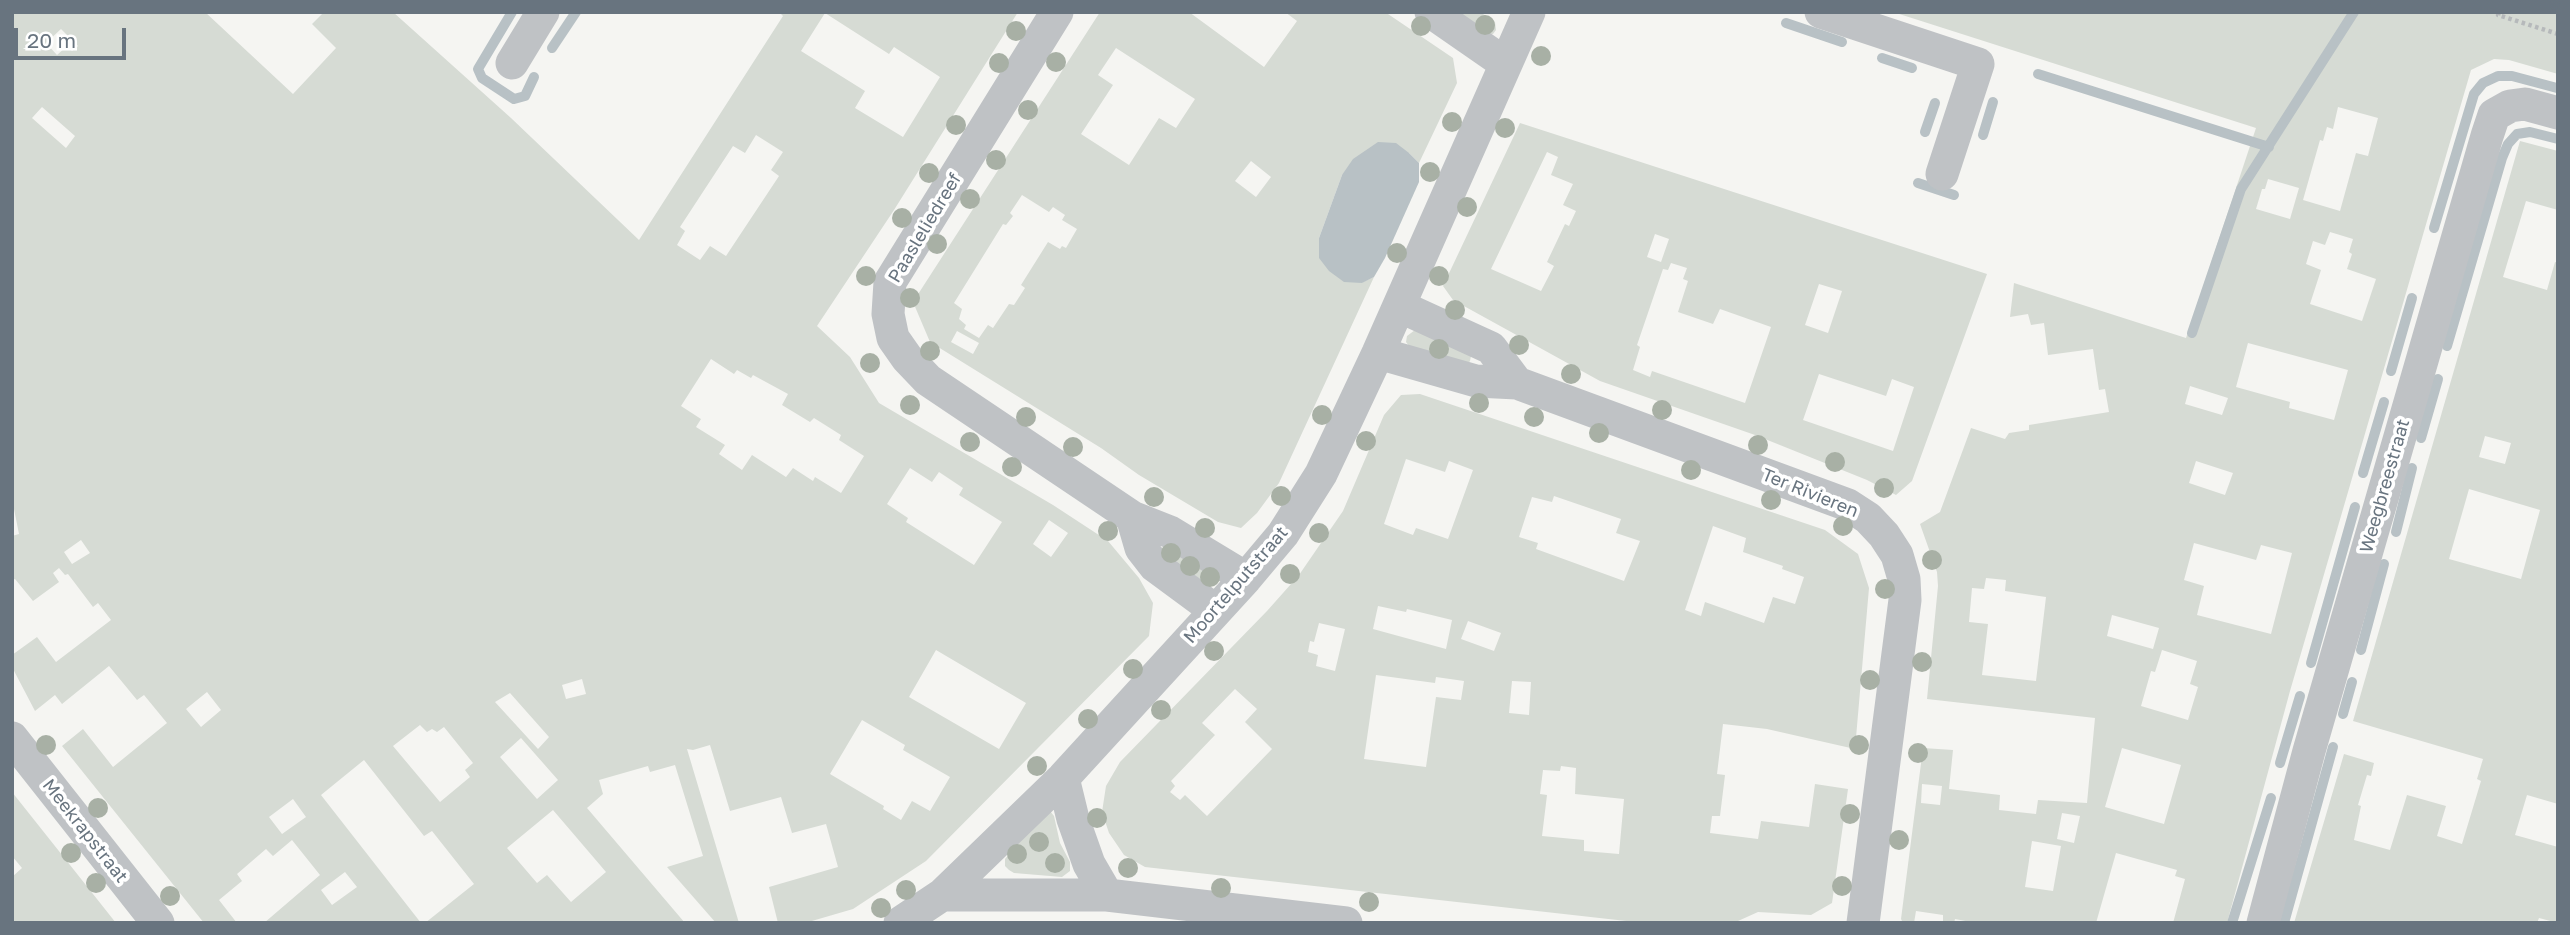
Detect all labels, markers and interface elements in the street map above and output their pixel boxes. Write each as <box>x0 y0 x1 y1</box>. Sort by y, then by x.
scale bar <box>18 14 130 58</box>
text: 20 m <box>27 27 76 53</box>
street label: Paasleliedreef <box>884 169 966 287</box>
street label: Weegbreestraat <box>2356 417 2414 555</box>
street label: Ter Rivieren <box>1759 464 1861 522</box>
street label: Moortelputstraat <box>1179 522 1293 648</box>
street label: Meekrapstraat <box>38 775 132 887</box>

